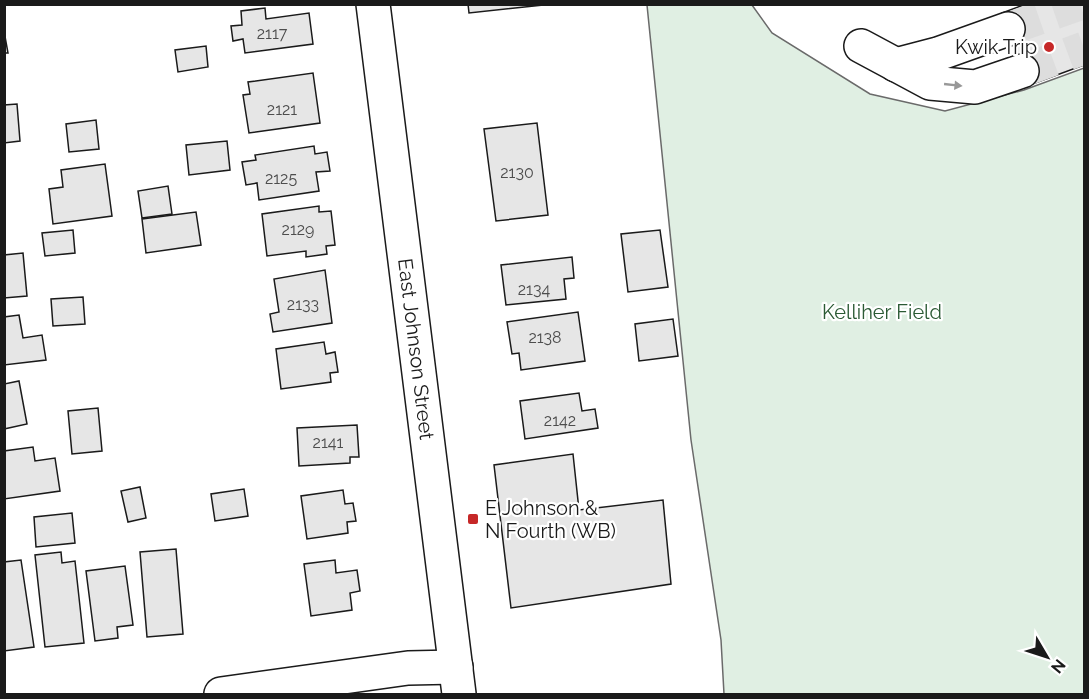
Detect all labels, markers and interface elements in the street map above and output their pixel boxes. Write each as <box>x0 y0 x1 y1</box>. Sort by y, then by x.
house number: 2117 <box>257 24 288 43</box>
place label: Kwik Trip <box>955 35 1037 59</box>
marker: Kwik Trip <box>1042 40 1056 54</box>
one-way arrow <box>943 80 962 90</box>
house number: 2121 <box>267 100 297 119</box>
house number: 2130 <box>500 163 534 182</box>
house number: 2125 <box>265 169 297 188</box>
house number: 2129 <box>282 220 314 239</box>
street label: East Johnson Street <box>393 257 439 441</box>
house number: 2134 <box>518 280 550 299</box>
house number: 2133 <box>287 295 319 314</box>
park label: Kelliher Field <box>822 300 942 324</box>
house number: 2138 <box>528 328 562 347</box>
house number: 2142 <box>544 411 576 430</box>
house number: 2141 <box>313 433 344 452</box>
place label: E Johnson & N Fourth (WB) <box>485 496 616 543</box>
marker: E Johnson & N Fourth (WB) <box>466 512 480 526</box>
north arrow <box>1017 627 1077 687</box>
text: N <box>1047 655 1069 677</box>

